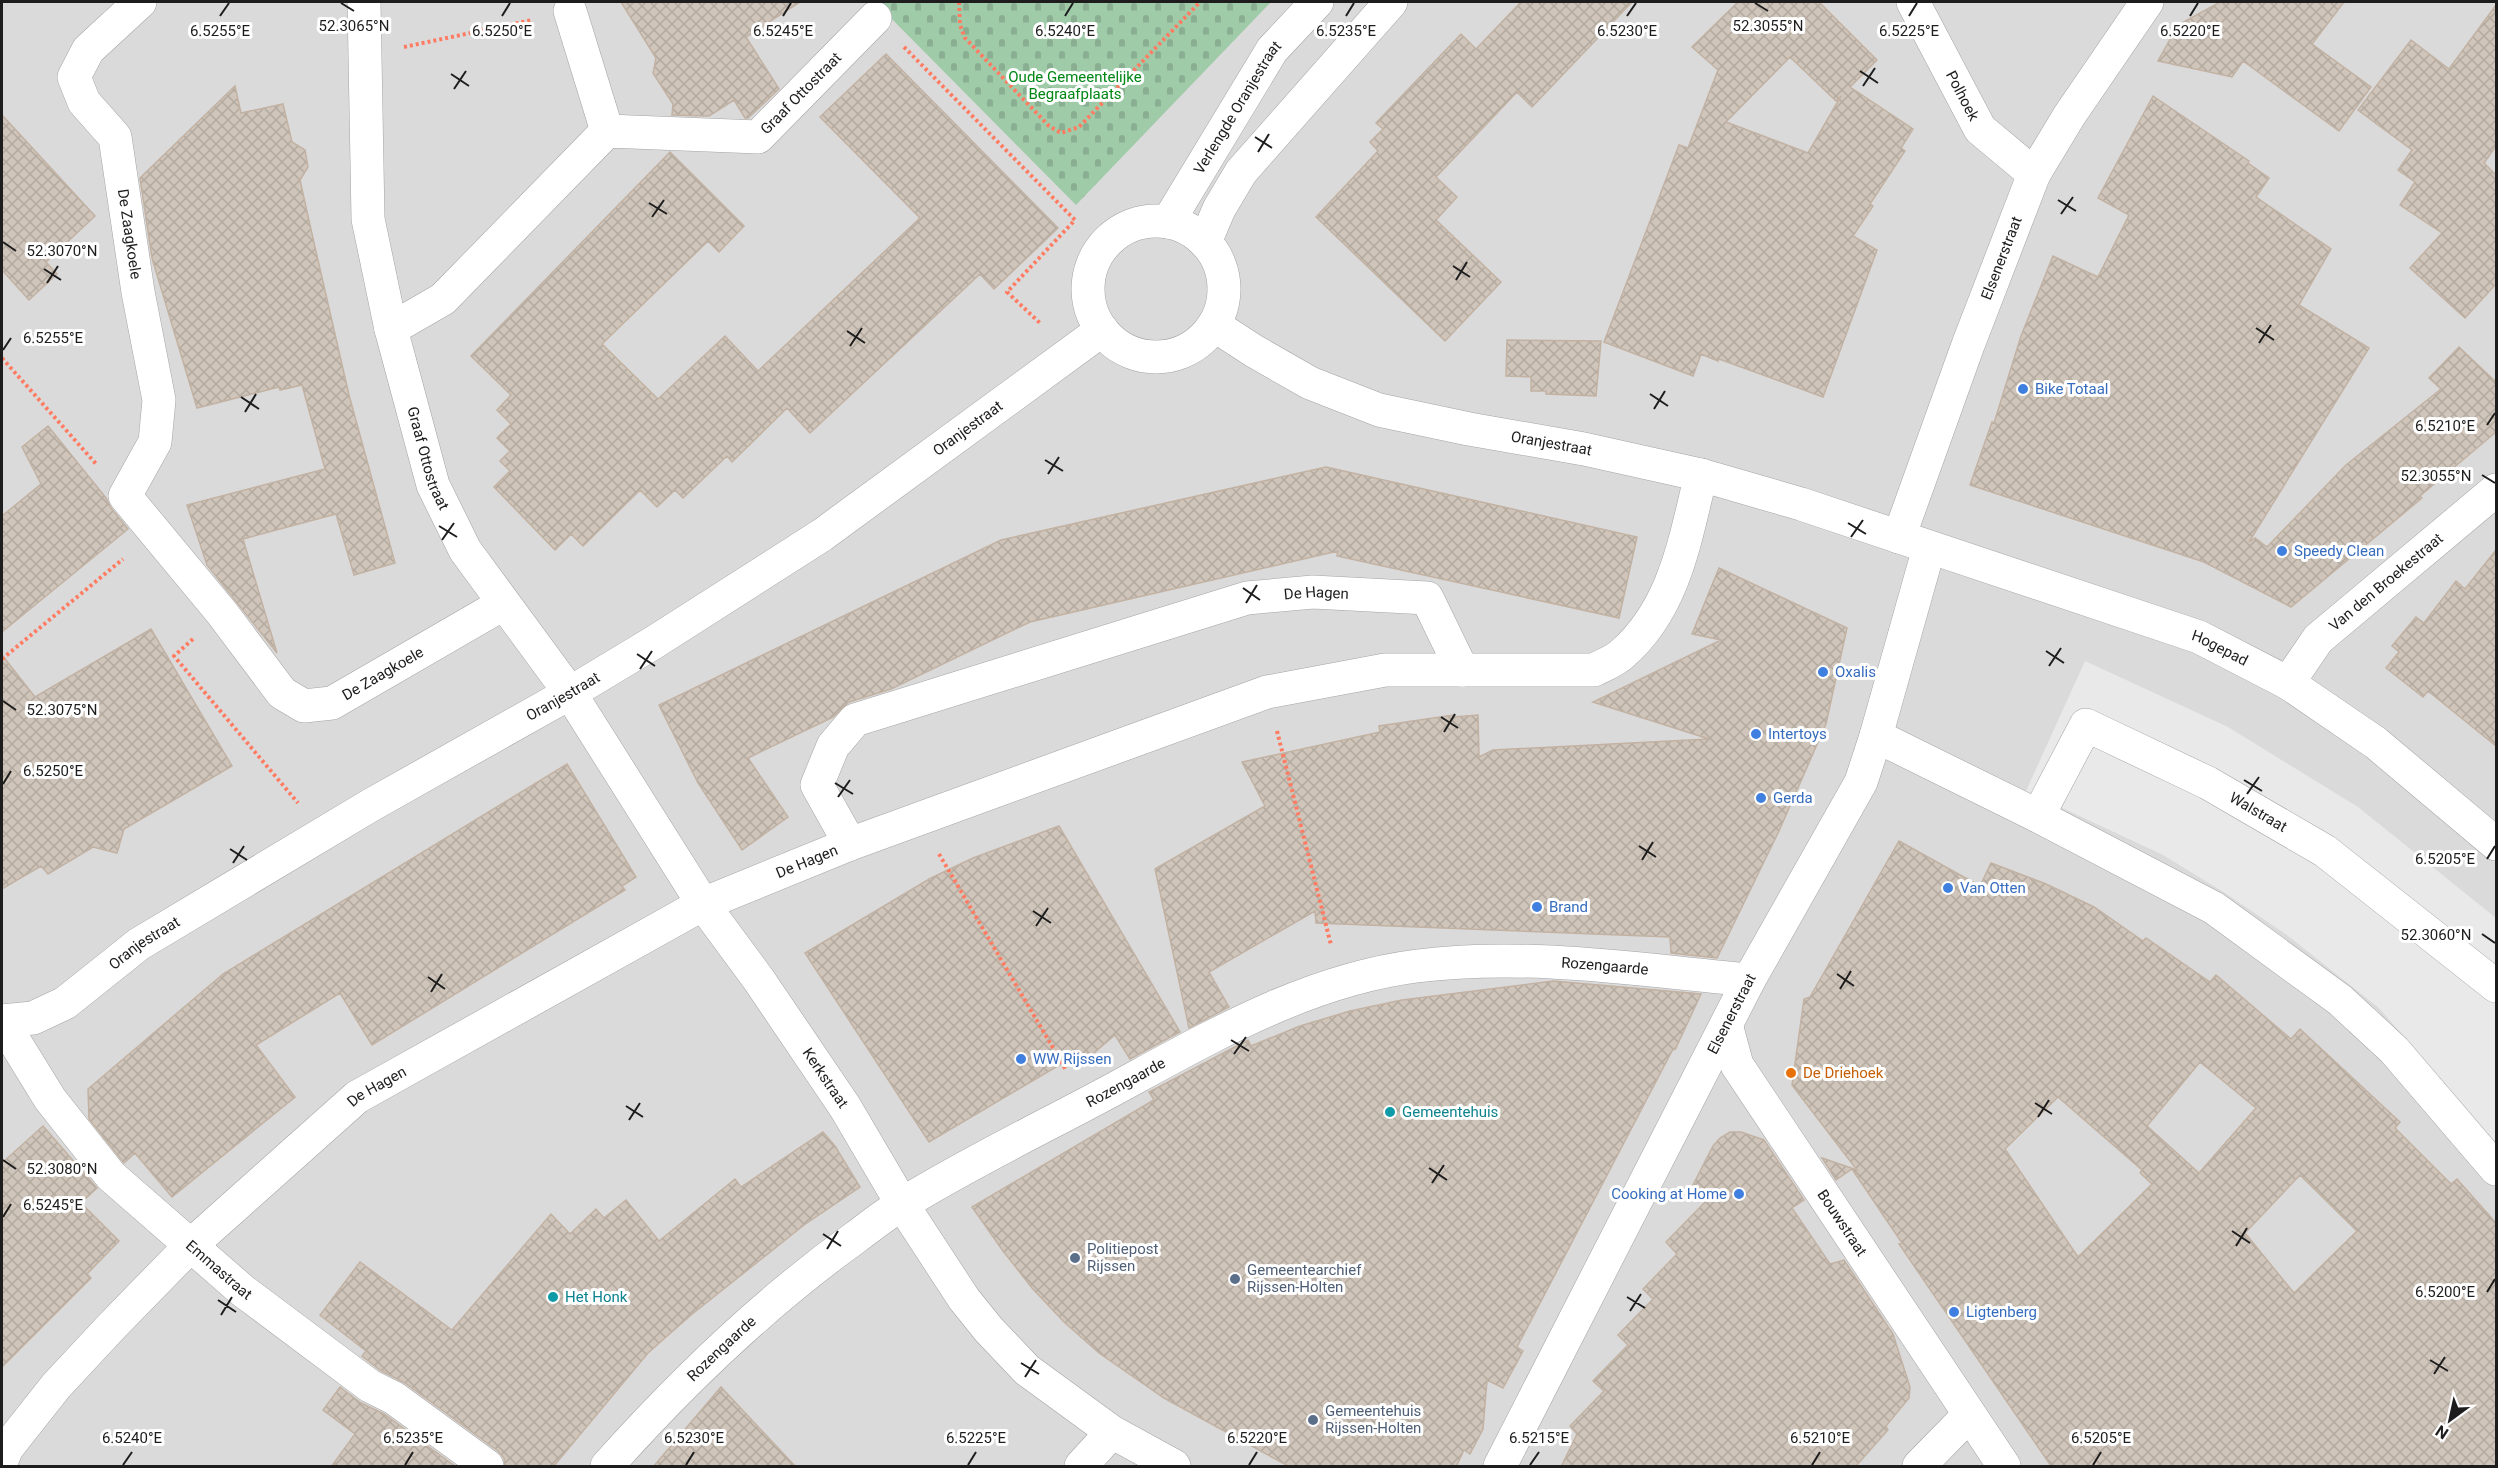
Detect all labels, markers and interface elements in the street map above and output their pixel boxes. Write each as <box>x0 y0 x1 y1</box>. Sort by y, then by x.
text: 52.3065°N <box>319 17 389 35</box>
text: 52.3055°N <box>1733 17 1803 35</box>
text: 6.5255°E <box>190 22 251 40</box>
text: 6.5250°E <box>472 22 533 40</box>
text: 6.5245°E <box>753 22 814 40</box>
text: 6.5240°E <box>1035 22 1096 40</box>
text: 6.5235°E <box>1316 22 1377 40</box>
text: 6.5230°E <box>1597 22 1658 40</box>
text: 6.5225°E <box>1879 22 1940 40</box>
text: 6.5220°E <box>2160 22 2221 40</box>
street label: Verlengde Oranjestraat <box>1190 37 1285 177</box>
street label: Graaf Ottostraat <box>757 49 845 138</box>
park label: Oude Gemeentelijke Begraafplaats <box>1008 68 1142 103</box>
street label: Polhoek <box>1942 68 1983 124</box>
street label: De Zaagkoele <box>114 188 145 280</box>
street label: Elsenerstraat <box>1977 214 2026 303</box>
text: 52.3070°N <box>27 242 97 260</box>
text: 6.5255°E <box>23 329 84 347</box>
place label: Bike Totaal <box>2035 380 2108 398</box>
marker: Bike Totaal <box>2016 382 2030 396</box>
street label: Oranjestraat <box>929 397 1006 460</box>
street label: Graaf Ottostraat <box>403 405 453 513</box>
text: 6.5210°E <box>2415 417 2476 435</box>
street label: Oranjestraat <box>1510 427 1594 460</box>
text: 52.3055°N <box>2401 467 2471 485</box>
street label: Van den Broekestraat <box>2325 529 2447 635</box>
place label: Speedy Clean <box>2294 542 2384 560</box>
marker: Speedy Clean <box>2275 544 2289 558</box>
street label: De Hagen <box>1283 583 1349 604</box>
street label: Hogepad <box>2190 626 2251 670</box>
street label: De Zaagkoele <box>339 643 427 704</box>
place label: Oxalis <box>1835 663 1876 681</box>
marker: Oxalis <box>1816 665 1830 679</box>
street label: Oranjestraat <box>523 668 603 725</box>
text: 52.3075°N <box>27 701 97 719</box>
place label: Intertoys <box>1768 725 1827 743</box>
marker: Intertoys <box>1749 727 1763 741</box>
text: 6.5250°E <box>23 762 84 780</box>
street label: Walstraat <box>2226 788 2290 836</box>
place label: Gerda <box>1773 789 1813 807</box>
marker: Gerda <box>1754 791 1768 805</box>
street label: De Hagen <box>773 841 840 882</box>
text: 6.5205°E <box>2415 850 2476 868</box>
place label: Van Otten <box>1960 879 2026 897</box>
marker: Van Otten <box>1941 881 1955 895</box>
place label: Brand <box>1549 898 1588 916</box>
marker: Brand <box>1530 900 1544 914</box>
street label: Oranjestraat <box>105 913 183 974</box>
text: 52.3060°N <box>2401 926 2471 944</box>
street label: Rozengaarde <box>1561 954 1649 979</box>
street label: Elsenerstraat <box>1704 970 1760 1057</box>
street label: Kerkstraat <box>799 1045 852 1112</box>
place label: WW Rijssen <box>1033 1050 1112 1068</box>
marker: WW Rijssen <box>1014 1052 1028 1066</box>
street label: Rozengaarde <box>1083 1054 1168 1111</box>
street label: De Hagen <box>343 1062 409 1111</box>
place label: De Driehoek <box>1803 1064 1884 1082</box>
marker: De Driehoek <box>1784 1066 1798 1080</box>
place label: Gemeentehuis <box>1402 1103 1498 1121</box>
marker: Gemeentehuis <box>1383 1105 1397 1119</box>
text: 52.3080°N <box>27 1160 97 1178</box>
place label: Cooking at Home <box>1611 1185 1727 1203</box>
street label: Bouwstraat <box>1814 1186 1871 1260</box>
marker: Cooking at Home <box>1732 1187 1746 1201</box>
text: 6.5245°E <box>23 1196 84 1214</box>
street label: Emmastraat <box>182 1236 256 1304</box>
place label: Politiepost Rijssen <box>1087 1240 1158 1275</box>
marker: Politiepost Rijssen <box>1068 1251 1082 1265</box>
place label: Gemeentearchief Rijssen-Holten <box>1247 1261 1362 1296</box>
marker: Gemeentearchief Rijssen-Holten <box>1228 1272 1242 1286</box>
text: 6.5200°E <box>2415 1283 2476 1301</box>
place label: Het Honk <box>565 1288 628 1306</box>
marker: Het Honk <box>546 1290 560 1304</box>
place label: Ligtenberg <box>1966 1303 2037 1321</box>
marker: Ligtenberg <box>1947 1305 1961 1319</box>
street label: Rozengaarde <box>683 1312 760 1385</box>
north arrow <box>2420 1390 2480 1450</box>
place label: Gemeentehuis Rijssen-Holten <box>1325 1402 1421 1437</box>
marker: Gemeentehuis Rijssen-Holten <box>1306 1413 1320 1427</box>
text: N <box>2432 1421 2452 1443</box>
text: 6.5240°E <box>102 1429 163 1447</box>
text: 6.5235°E <box>383 1429 444 1447</box>
text: 6.5230°E <box>664 1429 725 1447</box>
text: 6.5225°E <box>946 1429 1007 1447</box>
text: 6.5220°E <box>1227 1429 1288 1447</box>
text: 6.5215°E <box>1509 1429 1570 1447</box>
text: 6.5210°E <box>1790 1429 1851 1447</box>
text: 6.5205°E <box>2071 1429 2132 1447</box>

